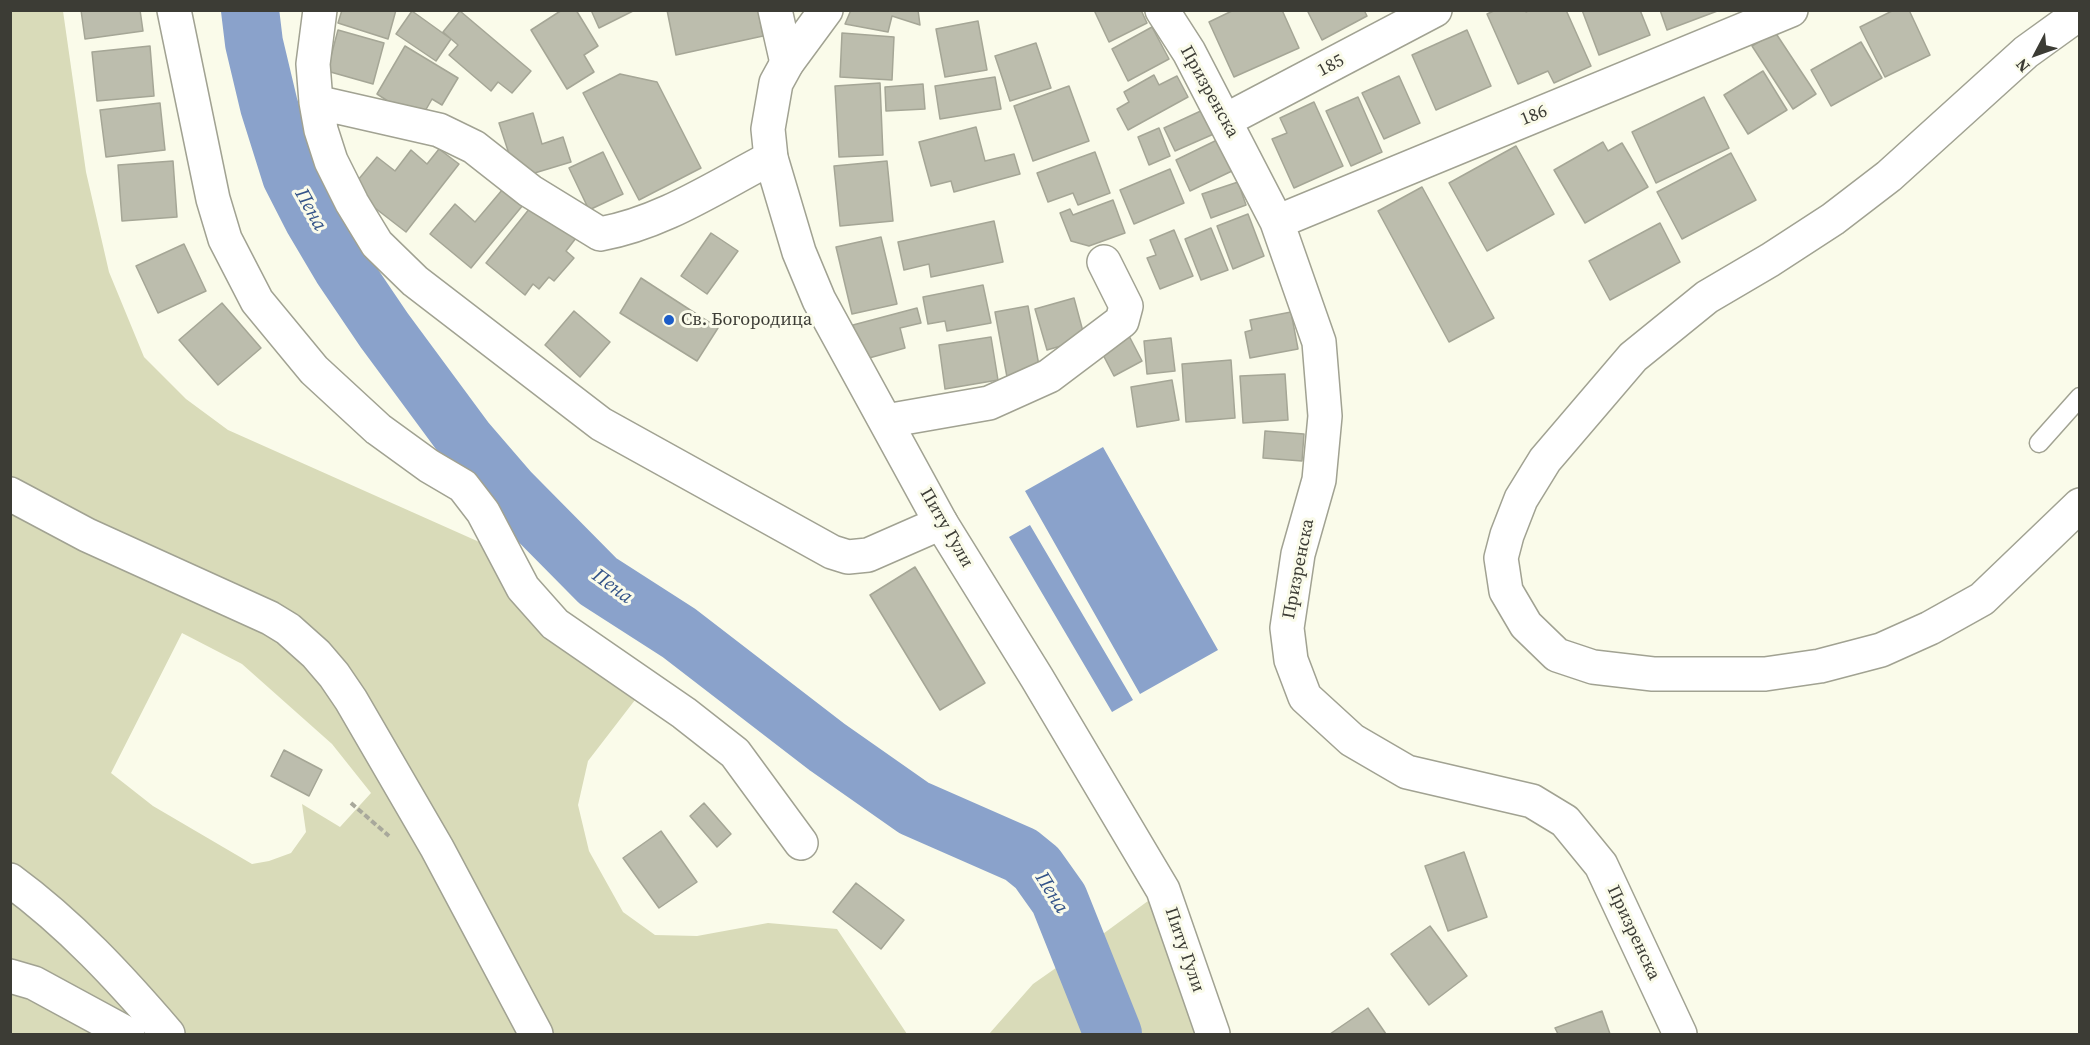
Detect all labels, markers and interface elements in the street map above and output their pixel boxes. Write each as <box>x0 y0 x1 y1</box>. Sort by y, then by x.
north arrow <box>2006 24 2066 84</box>
street label: Призренска <box>1175 42 1243 142</box>
street label: 185 <box>1314 50 1348 82</box>
text: N <box>2010 54 2035 77</box>
street label: 186 <box>1517 101 1551 131</box>
water label: Пена <box>289 185 331 235</box>
place label: Св. Богородица <box>681 309 812 331</box>
marker: Св. Богородица <box>662 313 676 327</box>
street label: Питу Гули <box>915 484 977 572</box>
street label: Призренска <box>1279 517 1319 621</box>
water label: Пена <box>587 564 637 610</box>
water label: Пена <box>1029 868 1073 918</box>
street label: Призренска <box>1602 882 1664 984</box>
street label: Питу Гули <box>1159 905 1209 995</box>

